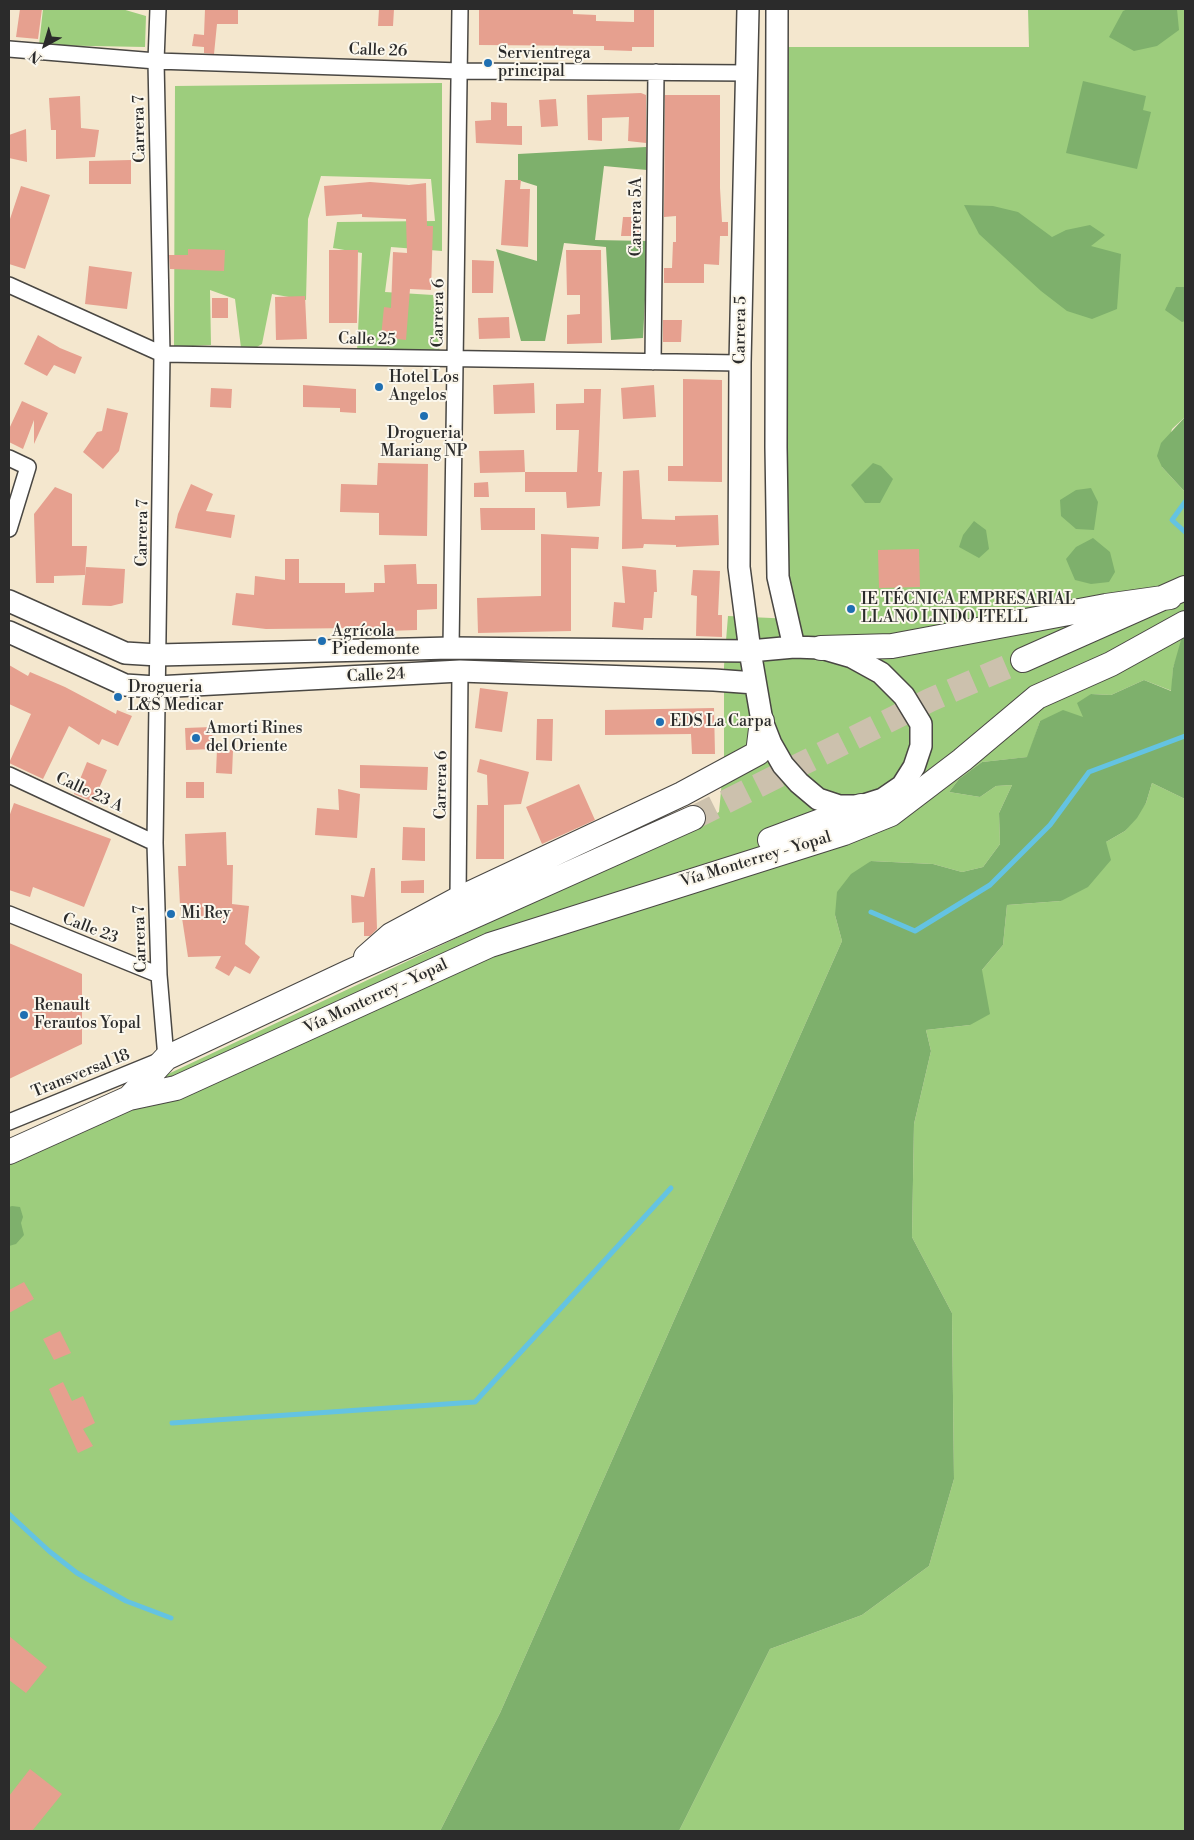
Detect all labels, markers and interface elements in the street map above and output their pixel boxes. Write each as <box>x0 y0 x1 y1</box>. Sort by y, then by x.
north arrow <box>20 20 70 70</box>
street label: Calle 26 <box>348 40 408 62</box>
place label: Servientrega principal <box>498 44 591 82</box>
text: N <box>26 46 46 67</box>
marker: Servientrega principal <box>482 57 494 69</box>
street label: Carrera 7 <box>130 95 150 163</box>
street label: Carrera 5A <box>627 177 647 257</box>
street label: Carrera 6 <box>429 278 449 348</box>
street label: Carrera 5 <box>731 296 751 364</box>
street label: Calle 25 <box>338 330 396 350</box>
place label: Hotel Los Angelos <box>389 368 459 406</box>
marker: Hotel Los Angelos <box>373 381 385 393</box>
marker: Drogueria Mariang NP <box>418 410 430 422</box>
place label: Drogueria Mariang NP <box>381 424 467 462</box>
street label: Carrera 7 <box>133 499 153 567</box>
place label: IE TÉCNICA EMPRESARIAL LLANO LINDO ITELL <box>861 590 1075 628</box>
marker: IE TÉCNICA EMPRESARIAL LLANO LINDO ITELL <box>845 603 857 615</box>
place label: Agrícola Piedemonte <box>332 622 420 660</box>
marker: Agrícola Piedemonte <box>316 635 328 647</box>
street label: Calle 24 <box>346 665 406 687</box>
place label: Drogueria L&S Medicar <box>128 678 224 716</box>
marker: Drogueria L&S Medicar <box>112 691 124 703</box>
place label: EDS La Carpa <box>670 712 772 732</box>
marker: EDS La Carpa <box>654 716 666 728</box>
place label: Amorti Rines del Oriente <box>206 719 303 757</box>
marker: Amorti Rines del Oriente <box>190 732 202 744</box>
street label: Carrera 6 <box>432 750 452 820</box>
street label: Calle 23 A <box>52 769 126 817</box>
street label: Vía Monterrey - Yopal <box>678 828 834 892</box>
place label: Mi Rey <box>181 904 230 924</box>
street label: Carrera 7 <box>130 905 152 973</box>
marker: Mi Rey <box>165 908 177 920</box>
street label: Calle 23 <box>60 910 120 948</box>
street label: Vía Monterrey - Yopal <box>301 955 451 1039</box>
place label: Renault Ferautos Yopal <box>34 996 141 1034</box>
marker: Renault Ferautos Yopal <box>18 1009 30 1021</box>
street label: Transversal 18 <box>29 1046 133 1102</box>

